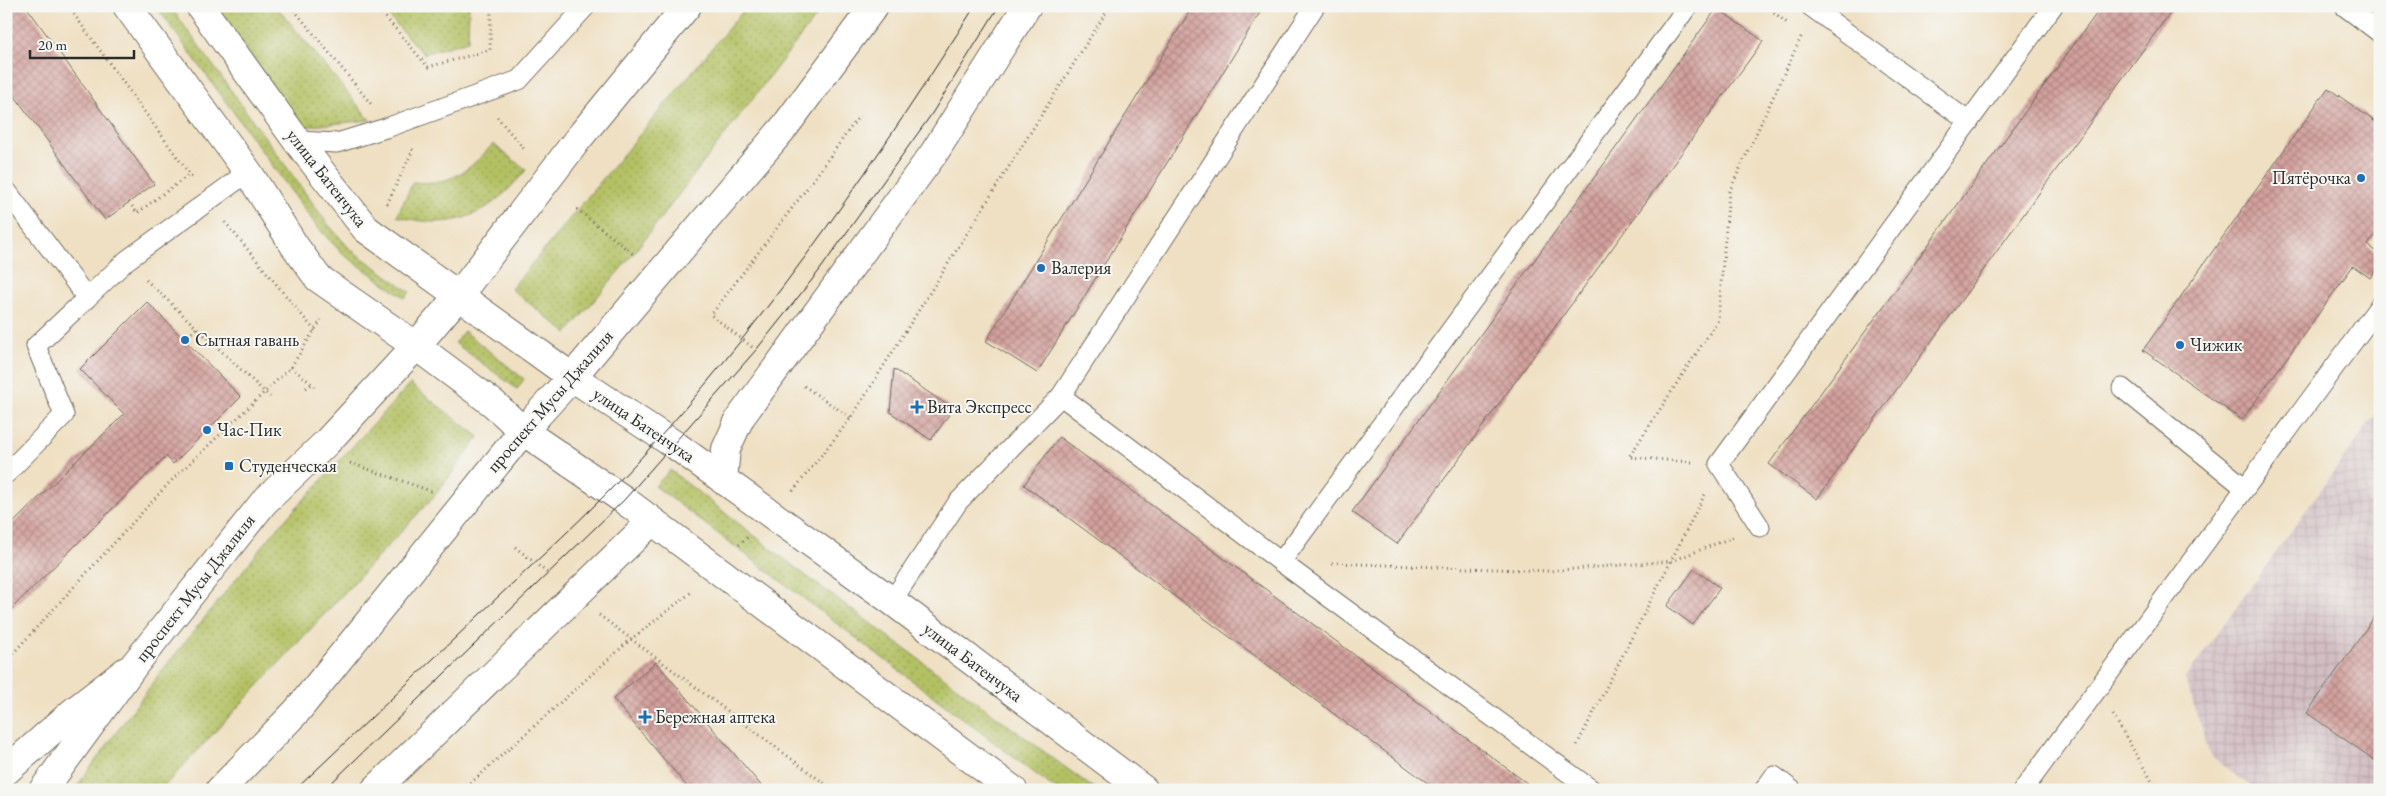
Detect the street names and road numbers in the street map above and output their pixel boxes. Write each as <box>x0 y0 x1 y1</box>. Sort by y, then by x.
street label: улица Батенчука <box>282 124 373 232</box>
street label: проспект Мусы Джалиля <box>481 325 618 477</box>
street label: улица Батенчука <box>589 382 701 468</box>
street label: проспект Мусы Джалиля <box>130 509 260 666</box>
street label: улица Батенчука <box>919 617 1028 707</box>

